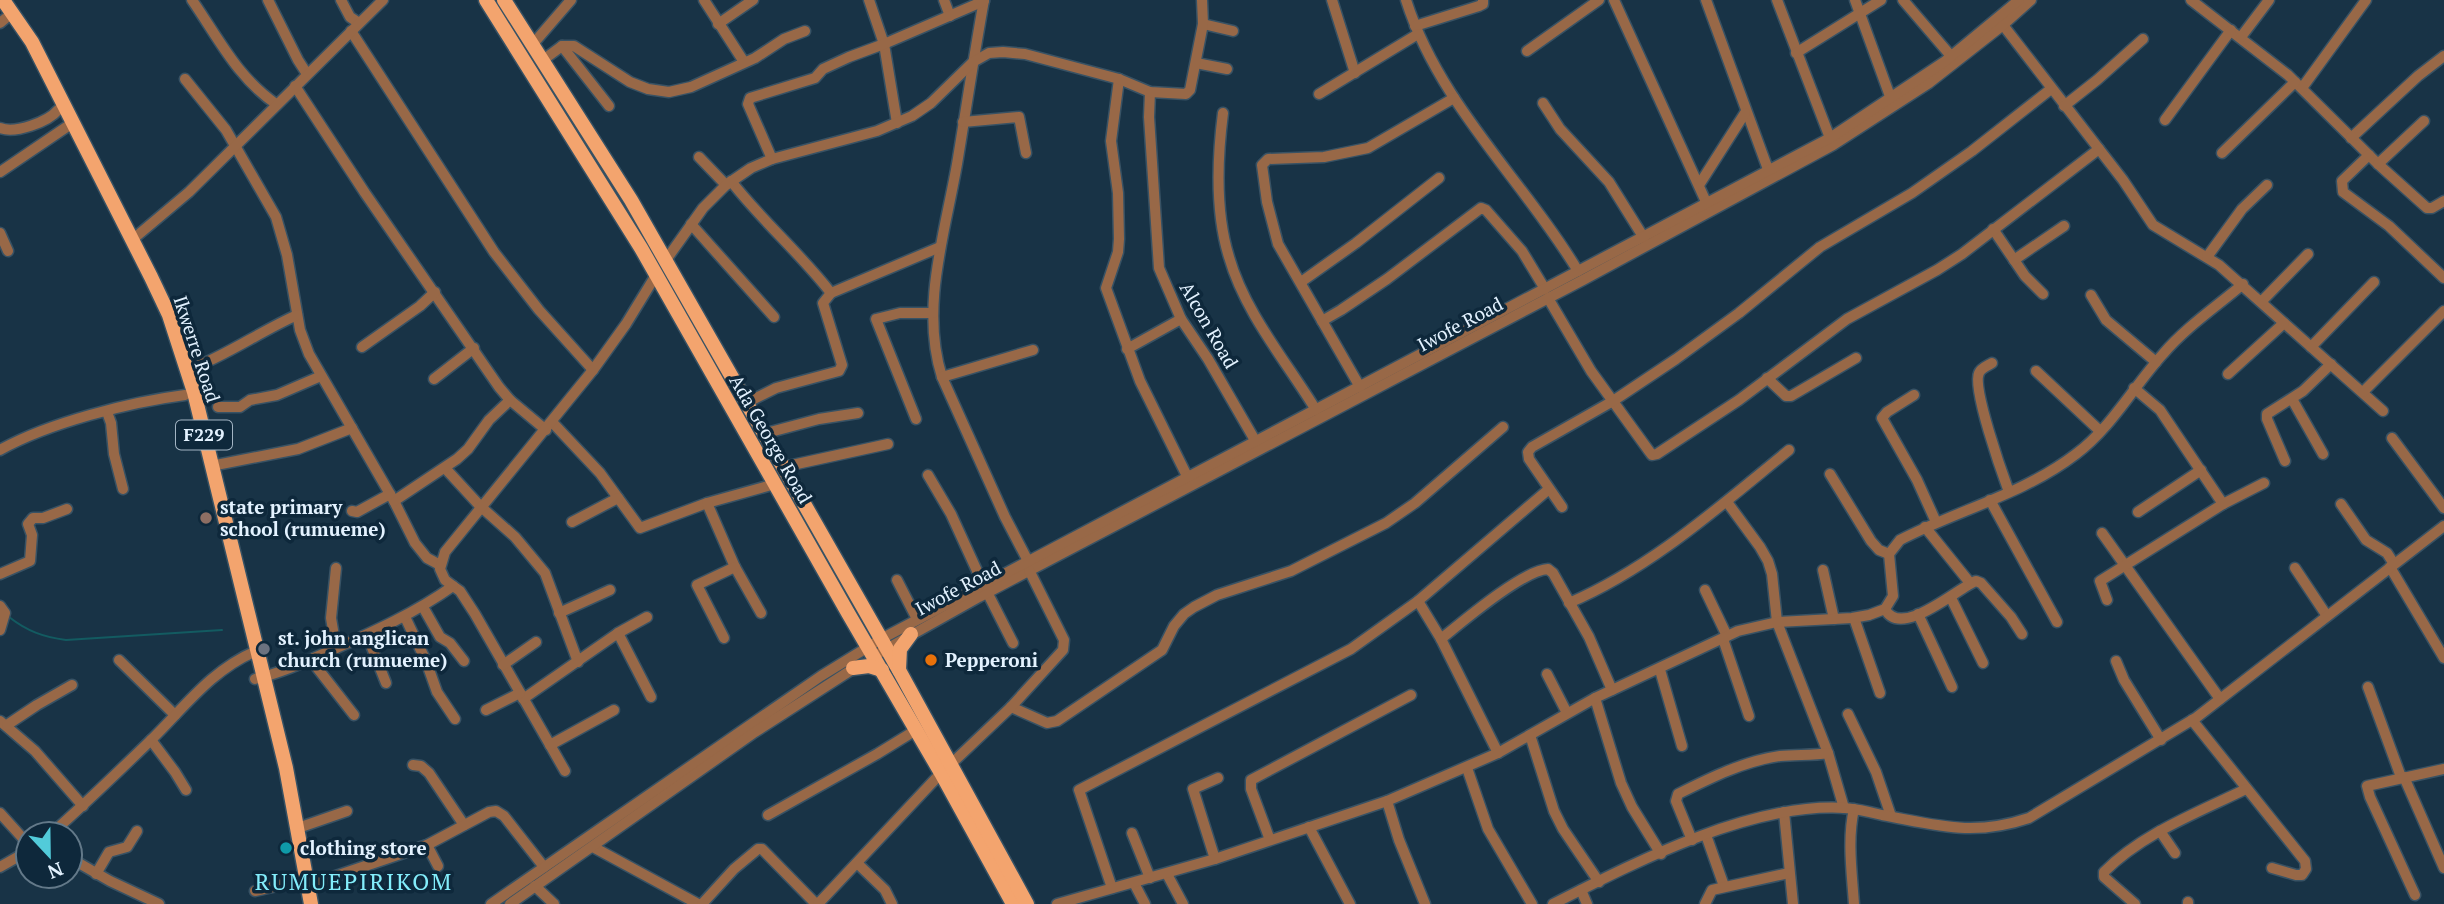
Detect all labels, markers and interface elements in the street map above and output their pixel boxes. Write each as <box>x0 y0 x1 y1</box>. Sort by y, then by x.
street label: Alcon Road <box>1175 277 1244 373</box>
street label: Iwofe Road <box>1413 290 1507 357</box>
street label: Ikwerre Road <box>168 292 227 406</box>
street label: Ada George Road <box>724 370 819 508</box>
road number: F229 <box>176 421 232 450</box>
place label: state primary school (rumueme) <box>220 494 386 541</box>
marker: state primary school (rumueme) <box>198 510 214 526</box>
street label: Iwofe Road <box>911 554 1005 621</box>
place label: st. john anglican church (rumueme) <box>278 625 447 672</box>
marker: st. john anglican church (rumueme) <box>256 641 272 657</box>
place label: Pepperoni <box>945 647 1038 672</box>
marker: Pepperoni <box>923 652 939 668</box>
north arrow <box>14 820 84 890</box>
place label: clothing store <box>300 835 427 860</box>
marker: clothing store <box>278 840 294 856</box>
text: N <box>44 857 67 886</box>
district label: RUMUEPIRIKOM <box>255 866 453 897</box>

